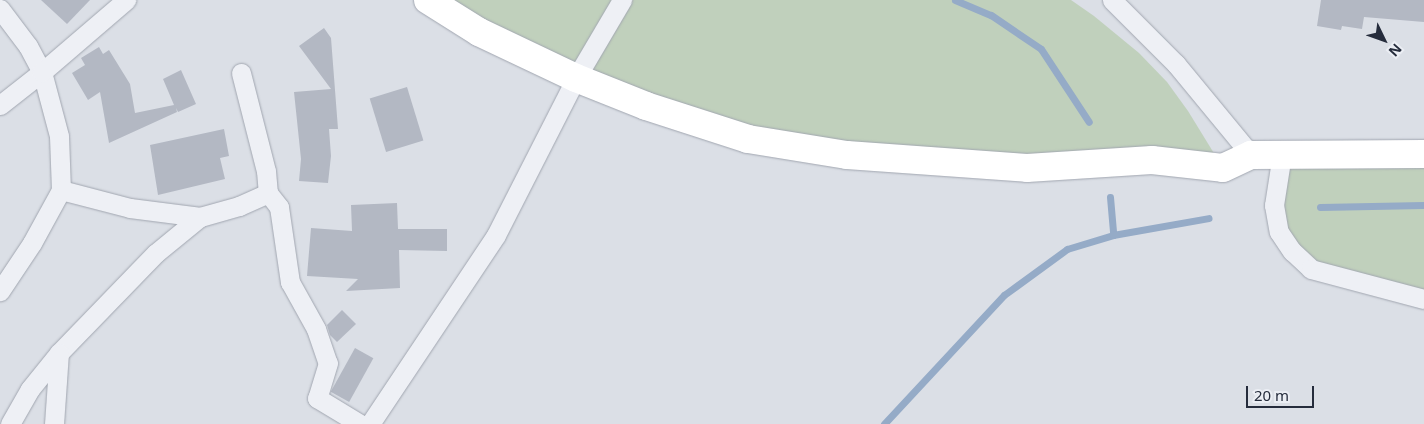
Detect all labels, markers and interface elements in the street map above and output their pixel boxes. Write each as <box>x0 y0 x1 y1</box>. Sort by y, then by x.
north arrow <box>1359 15 1409 65</box>
text: N <box>1385 40 1406 61</box>
scale bar <box>1249 376 1316 408</box>
text: 20 m <box>1254 385 1289 405</box>

